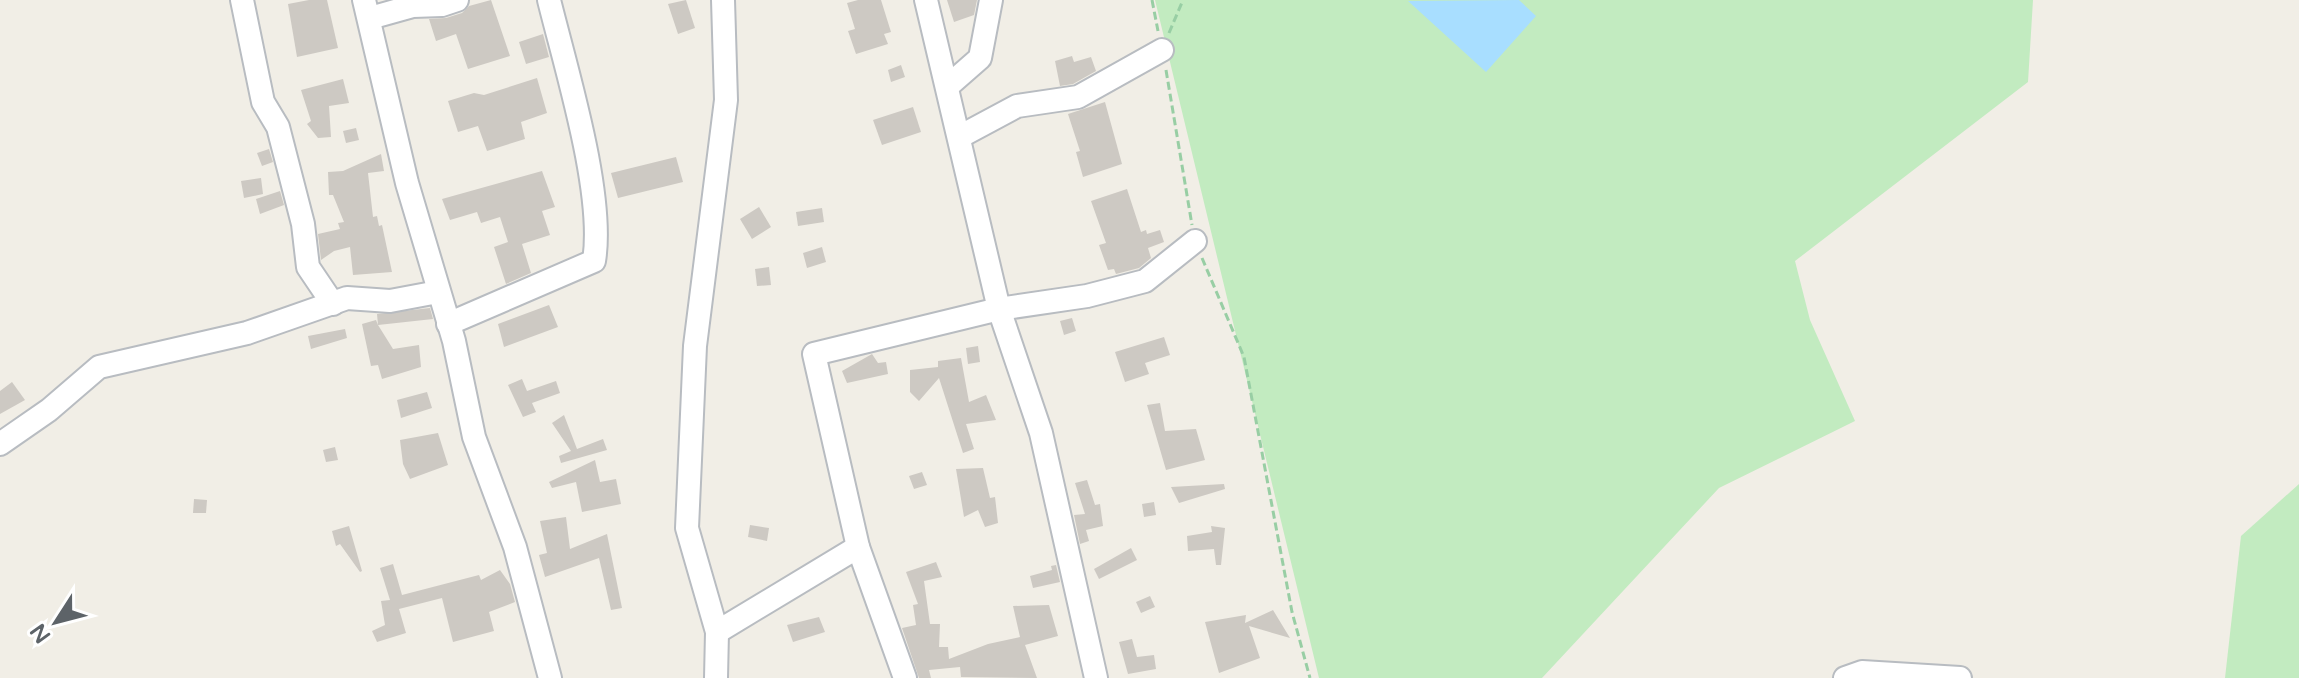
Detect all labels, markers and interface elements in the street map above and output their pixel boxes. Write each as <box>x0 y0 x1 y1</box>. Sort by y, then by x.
north arrow <box>16 582 96 662</box>
text: N <box>25 618 56 648</box>

